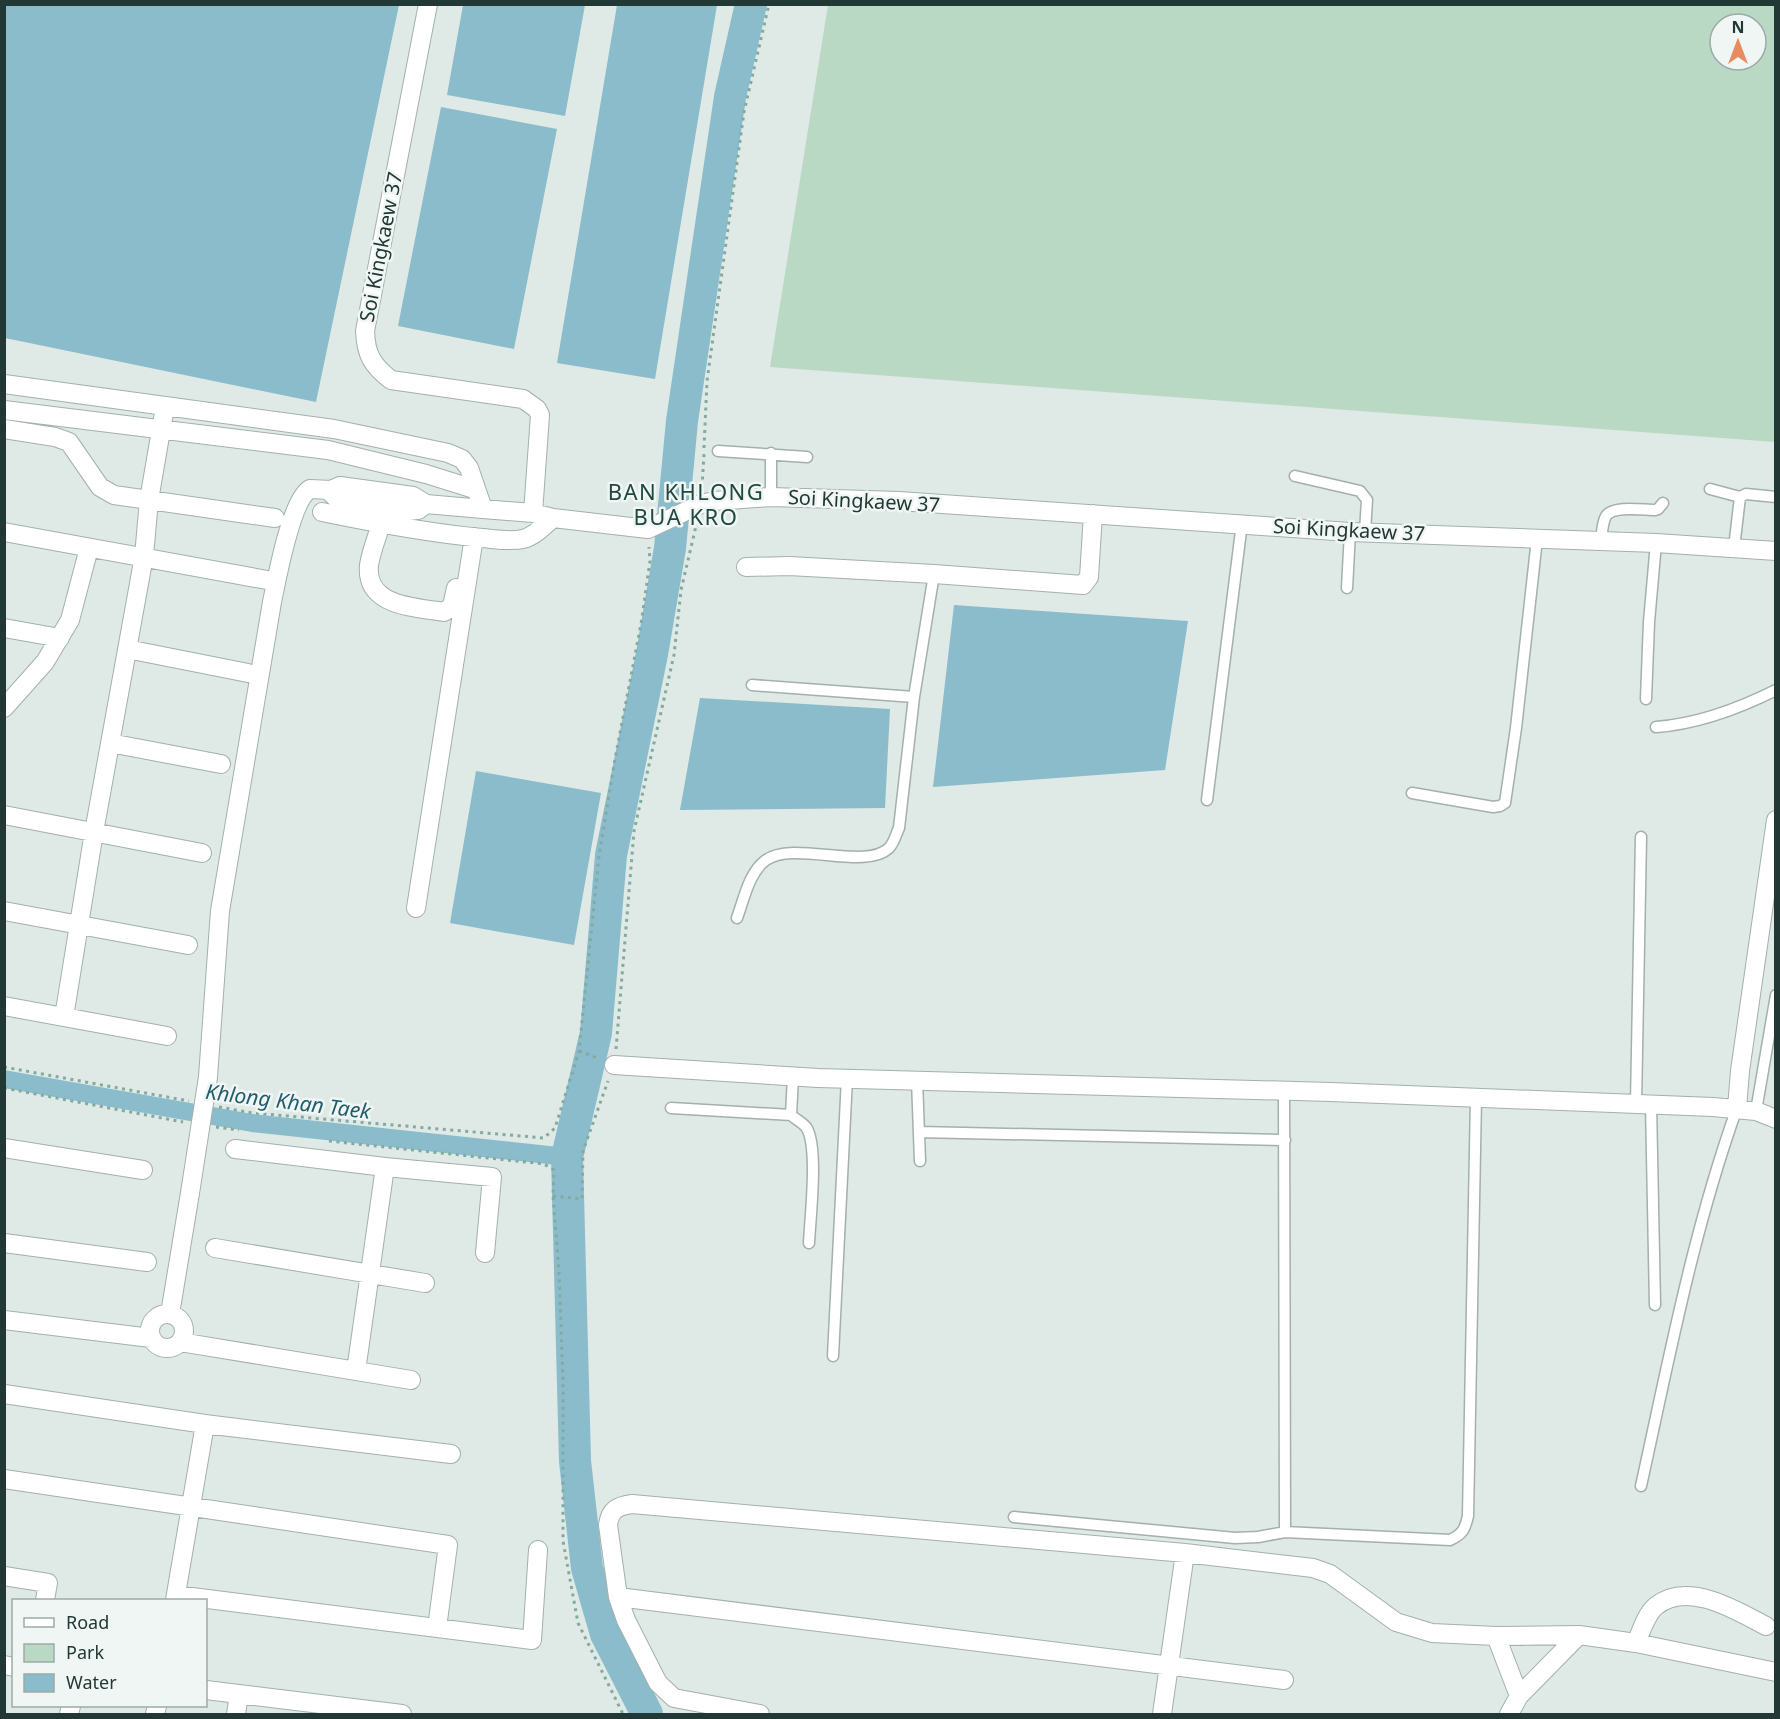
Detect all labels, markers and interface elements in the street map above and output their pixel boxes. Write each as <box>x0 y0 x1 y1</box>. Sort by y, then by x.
north arrow <box>1708 12 1768 72</box>
text: N <box>1731 16 1745 38</box>
street label: Soi Kingkaew 37 <box>353 170 408 324</box>
district label: BAN KHLONG BUA KRO <box>608 476 764 531</box>
street label: Soi Kingkaew 37 <box>787 483 941 518</box>
street label: Soi Kingkaew 37 <box>1272 512 1426 547</box>
water label: Khlong Khan Taek <box>204 1077 374 1125</box>
legend <box>12 1599 207 1707</box>
text: Road <box>66 1610 109 1634</box>
text: Park <box>66 1640 104 1664</box>
text: Water <box>66 1670 117 1694</box>

